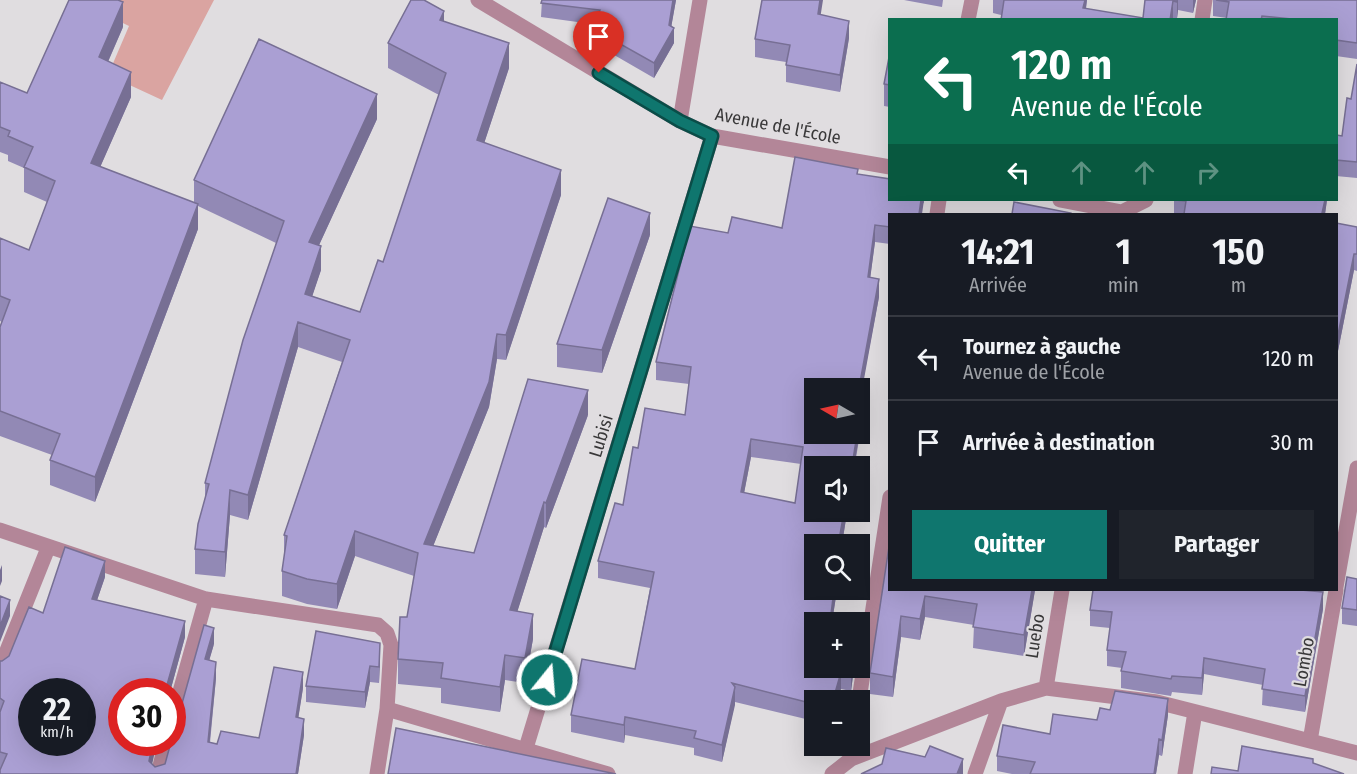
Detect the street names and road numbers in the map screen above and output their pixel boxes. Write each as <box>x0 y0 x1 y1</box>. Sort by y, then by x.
street label: Avenue de l'École <box>713 102 843 149</box>
street label: Lubisi <box>584 412 618 460</box>
street label: Luebo <box>1021 612 1049 660</box>
street label: Lombo <box>1289 636 1319 688</box>

